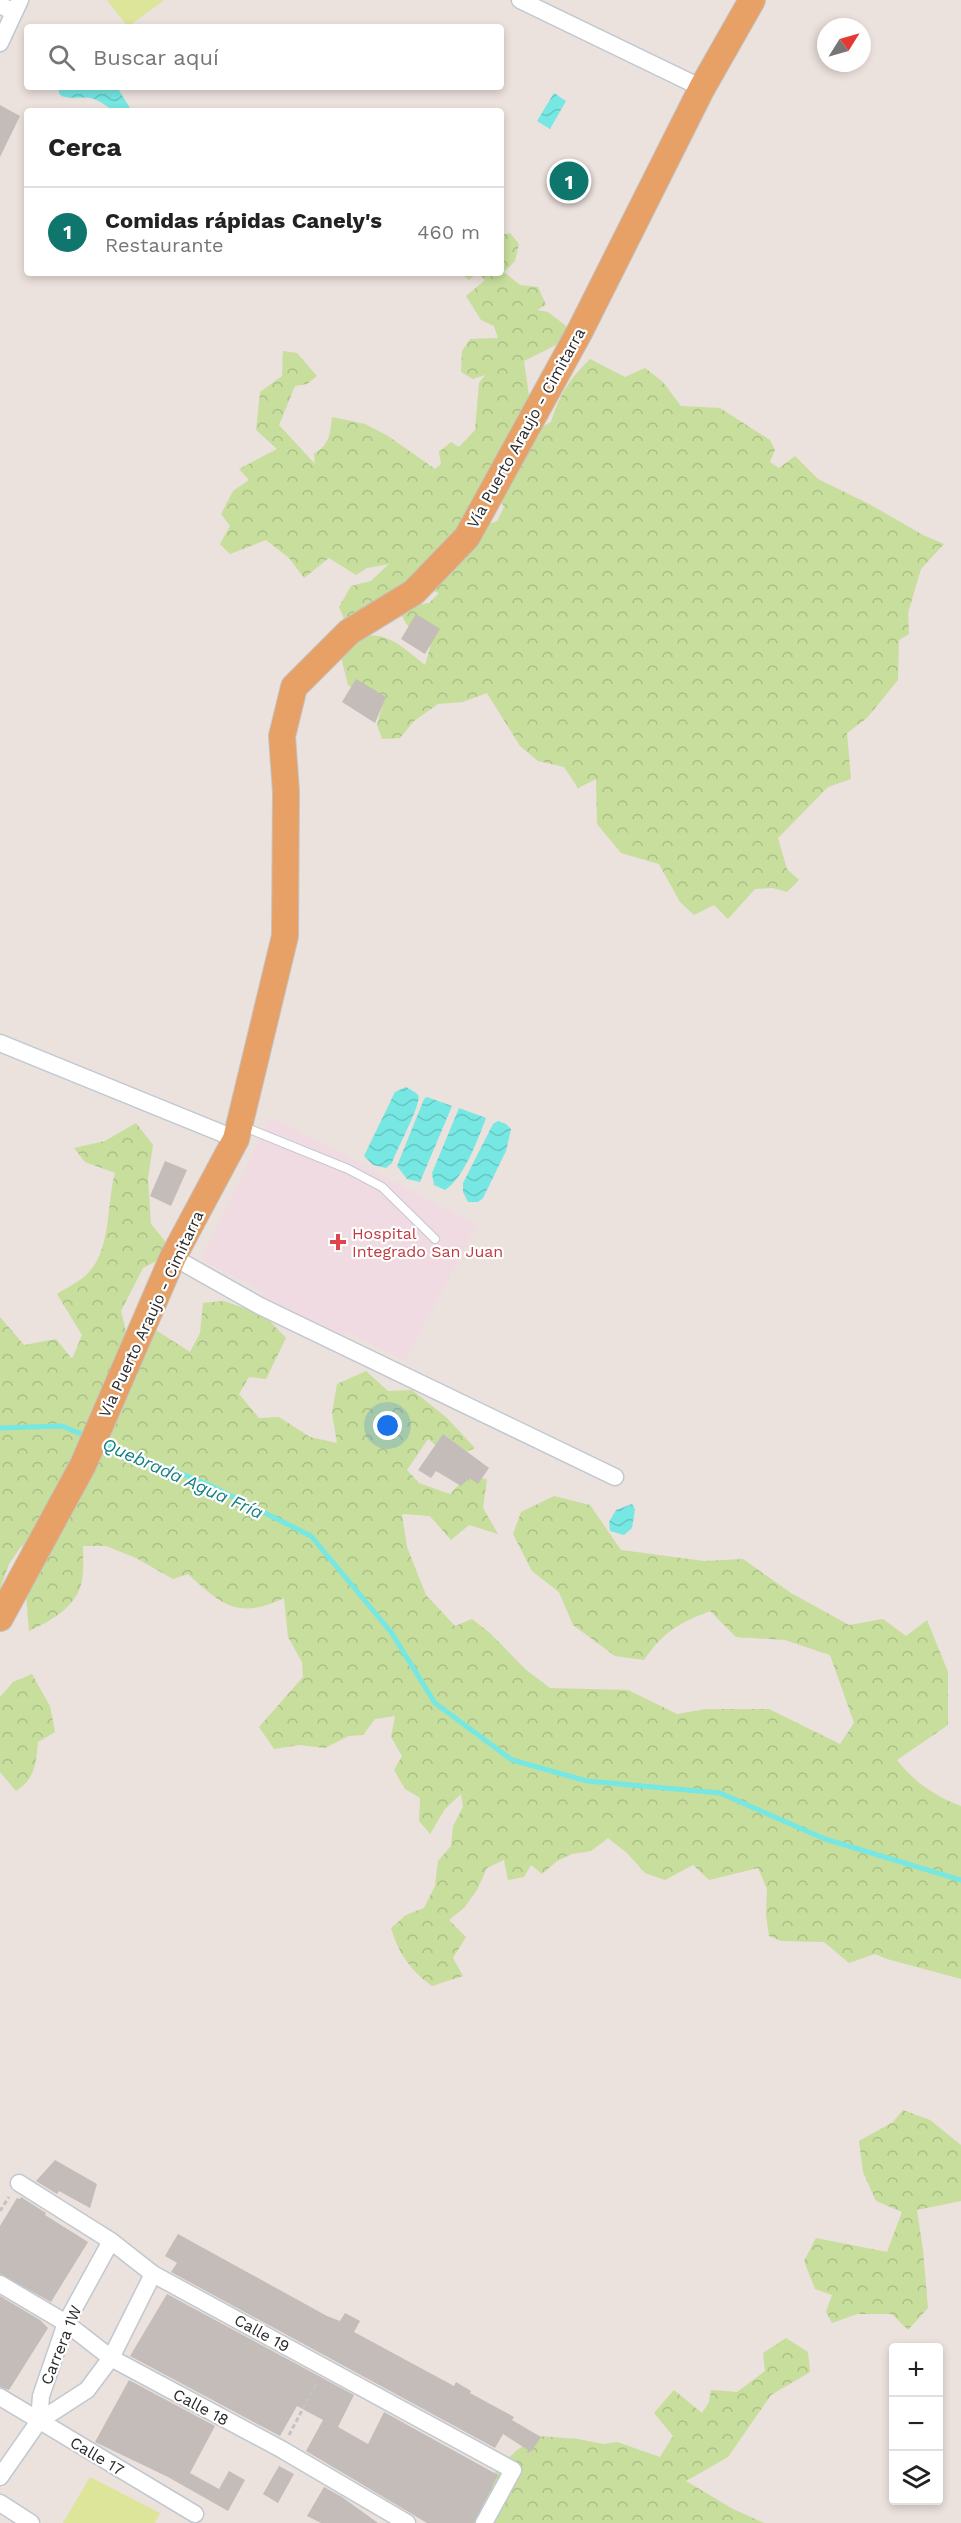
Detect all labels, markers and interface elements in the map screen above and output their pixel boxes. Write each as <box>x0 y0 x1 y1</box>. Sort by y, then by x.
north arrow <box>817 18 871 72</box>
search box <box>24 24 504 90</box>
icon: search <box>45 41 78 74</box>
text: Buscar aquí <box>93 45 219 70</box>
text: Cerca <box>48 132 122 162</box>
pin: 1 <box>550 158 588 204</box>
text: Comidas rápidas Canely's <box>105 208 382 233</box>
text: 1 <box>63 220 72 244</box>
text: 460 m <box>417 220 480 244</box>
text: Restaurante <box>105 233 223 257</box>
street label: Vía Puerto Araujo - Cimitarra <box>463 325 589 531</box>
street label: Vía Puerto Araujo - Cimitarra <box>95 1208 207 1420</box>
place label: Hospital Integrado San Juan <box>352 1224 503 1261</box>
marker: Hospital Integrado San Juan <box>329 1233 347 1251</box>
your location <box>373 1411 402 1440</box>
water label: Quebrada Agua Fría <box>99 1433 267 1523</box>
street label: Carrera 1W <box>36 2303 86 2387</box>
street label: Calle 19 <box>231 2310 293 2356</box>
map controls <box>889 2343 943 2505</box>
button: + <box>889 2343 943 2397</box>
street label: Calle 18 <box>170 2384 232 2430</box>
button: − <box>889 2397 943 2451</box>
street label: Calle 17 <box>67 2433 127 2479</box>
button: layers <box>889 2451 943 2505</box>

